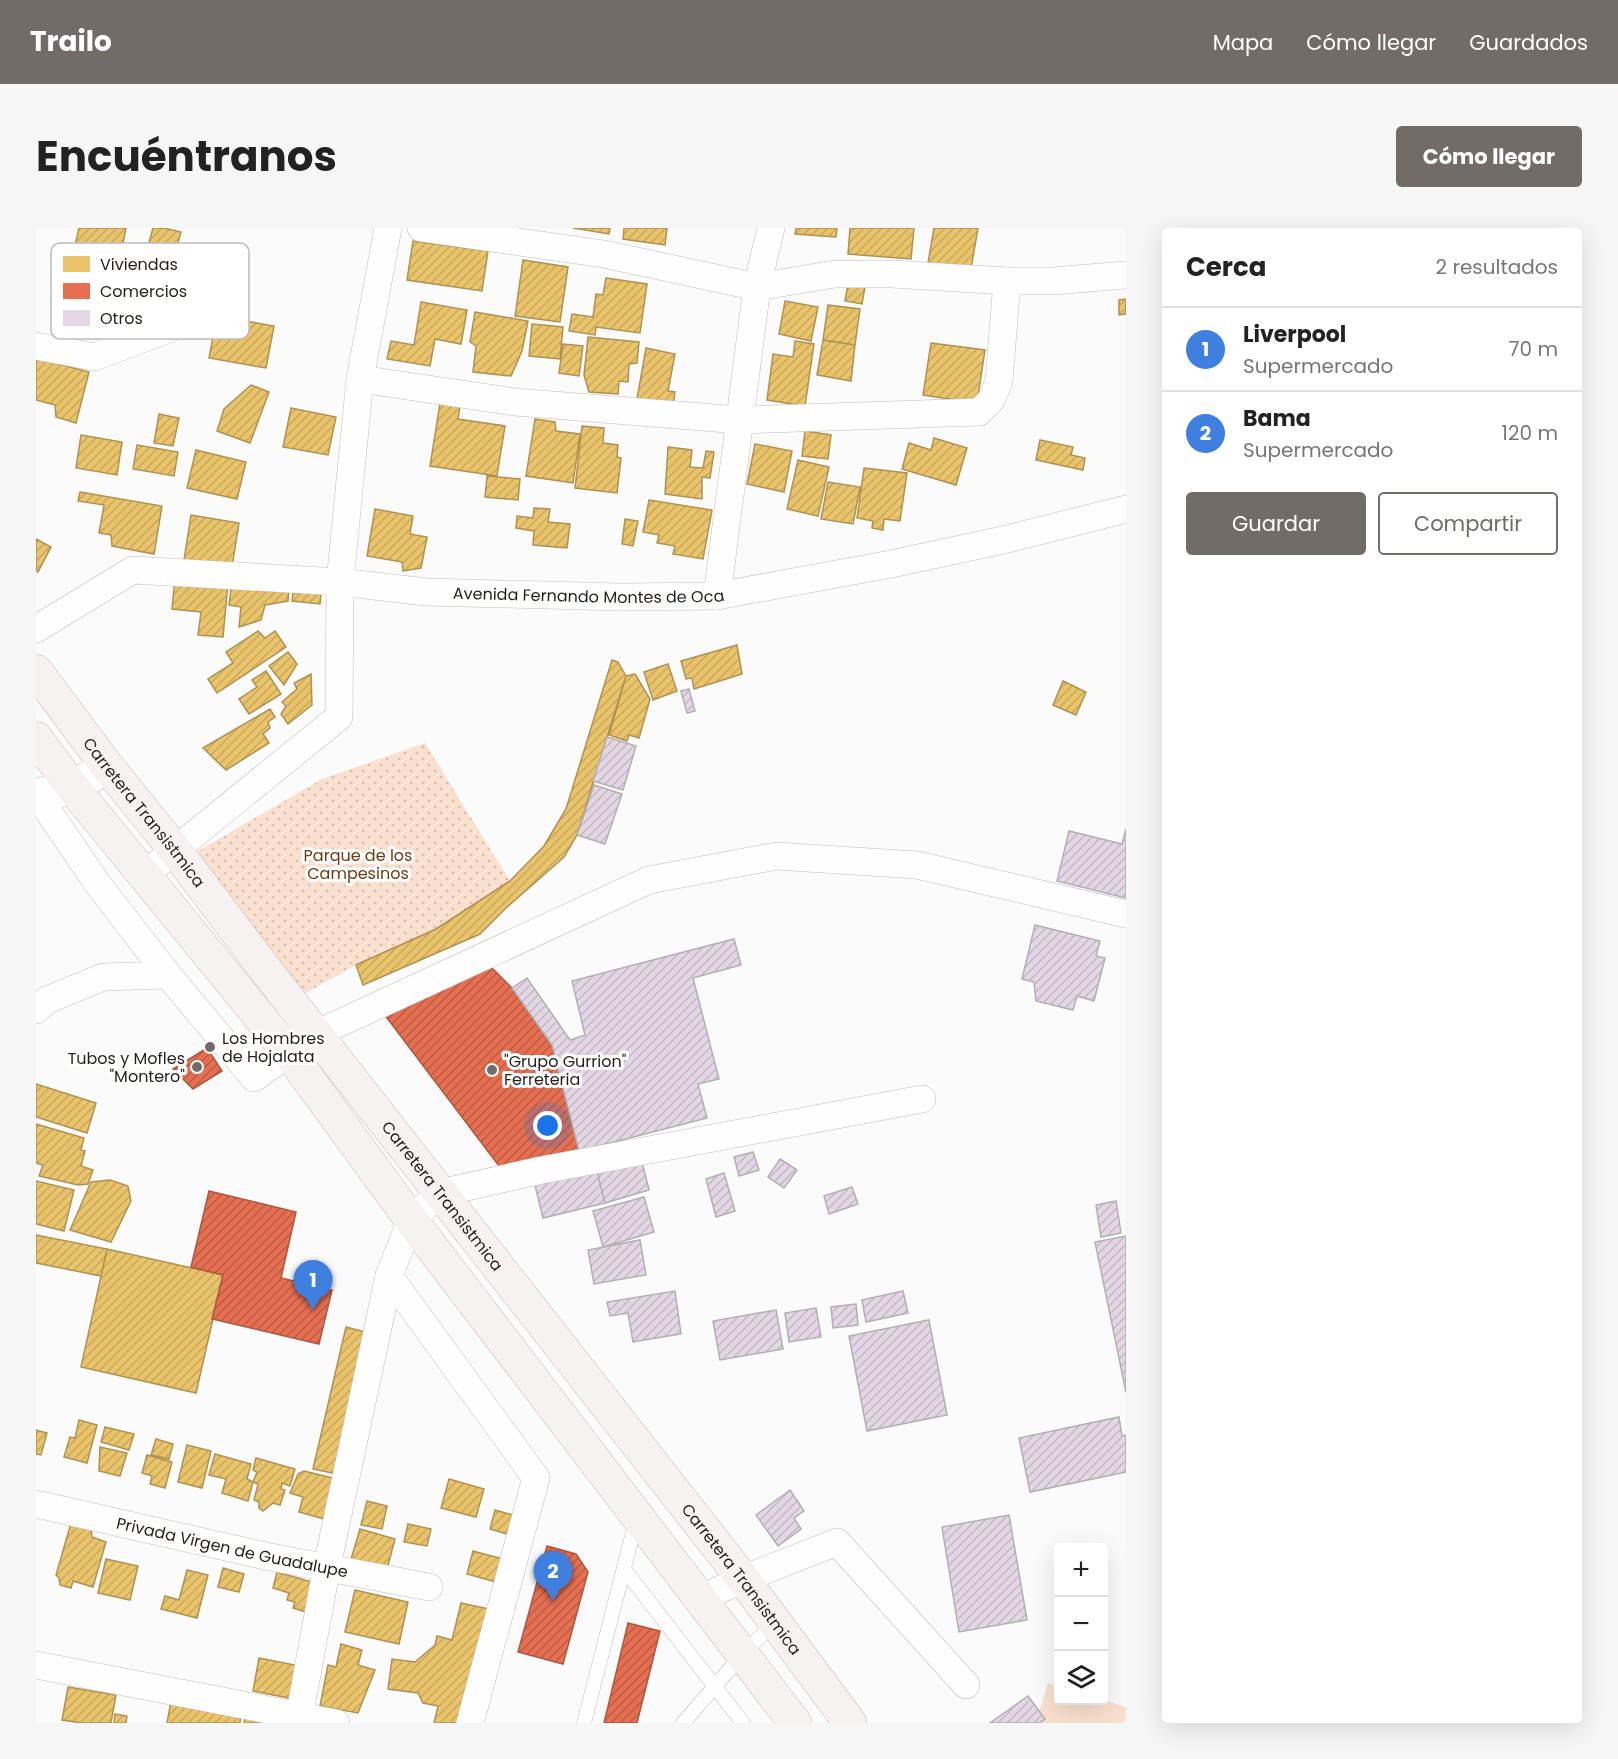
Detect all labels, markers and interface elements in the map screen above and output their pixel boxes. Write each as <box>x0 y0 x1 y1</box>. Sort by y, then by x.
text: Trailo <box>30 22 112 61</box>
text: Mapa <box>1213 28 1273 57</box>
text: Cómo llegar <box>1306 28 1436 57</box>
text: Guardados <box>1469 28 1588 57</box>
button: Cómo llegar <box>1396 126 1582 187</box>
text: Encuéntranos <box>36 127 337 186</box>
legend <box>51 243 249 339</box>
text: Cerca <box>1186 249 1266 285</box>
text: Viviendas <box>100 253 178 276</box>
text: 2 resultados <box>1436 253 1558 281</box>
text: Comercios <box>100 280 187 303</box>
text: Otros <box>100 307 143 330</box>
text: Liverpool <box>1243 319 1346 350</box>
text: 1 <box>1202 335 1209 363</box>
text: 70 m <box>1509 335 1558 363</box>
text: Supermercado <box>1243 352 1393 380</box>
text: Bama <box>1243 403 1311 434</box>
text: 2 <box>1200 419 1211 447</box>
text: 120 m <box>1502 419 1558 447</box>
text: Supermercado <box>1243 436 1393 464</box>
button: Guardar <box>1186 492 1366 555</box>
button: Compartir <box>1378 492 1558 555</box>
street label: Avenida Fernando Montes de Oca <box>453 582 726 609</box>
street label: Carretera Transistmica <box>78 733 210 892</box>
park label: Parque de los Campesinos <box>304 844 412 885</box>
place label: Los Hombres de Hojalata <box>222 1027 325 1068</box>
marker: Los Hombres de Hojalata <box>203 1040 217 1054</box>
place label: Tubos y Mofles "Montero" <box>68 1047 185 1088</box>
place label: "Grupo Gurrion" Ferreteria <box>504 1050 627 1091</box>
marker: Tubos y Mofles "Montero" <box>190 1060 204 1074</box>
marker: "Grupo Gurrion" Ferreteria <box>485 1063 499 1077</box>
your location <box>533 1111 562 1140</box>
street label: Carretera Transistmica <box>376 1116 508 1276</box>
pin: 1 <box>294 1260 332 1310</box>
street label: Carretera Transistmica <box>676 1499 807 1660</box>
street label: Privada Virgen de Guadalupe <box>114 1512 350 1583</box>
map controls <box>1054 1543 1108 1705</box>
button: + <box>1054 1543 1108 1597</box>
pin: 2 <box>534 1552 572 1601</box>
button: − <box>1054 1597 1108 1651</box>
button: layers <box>1054 1651 1108 1705</box>

